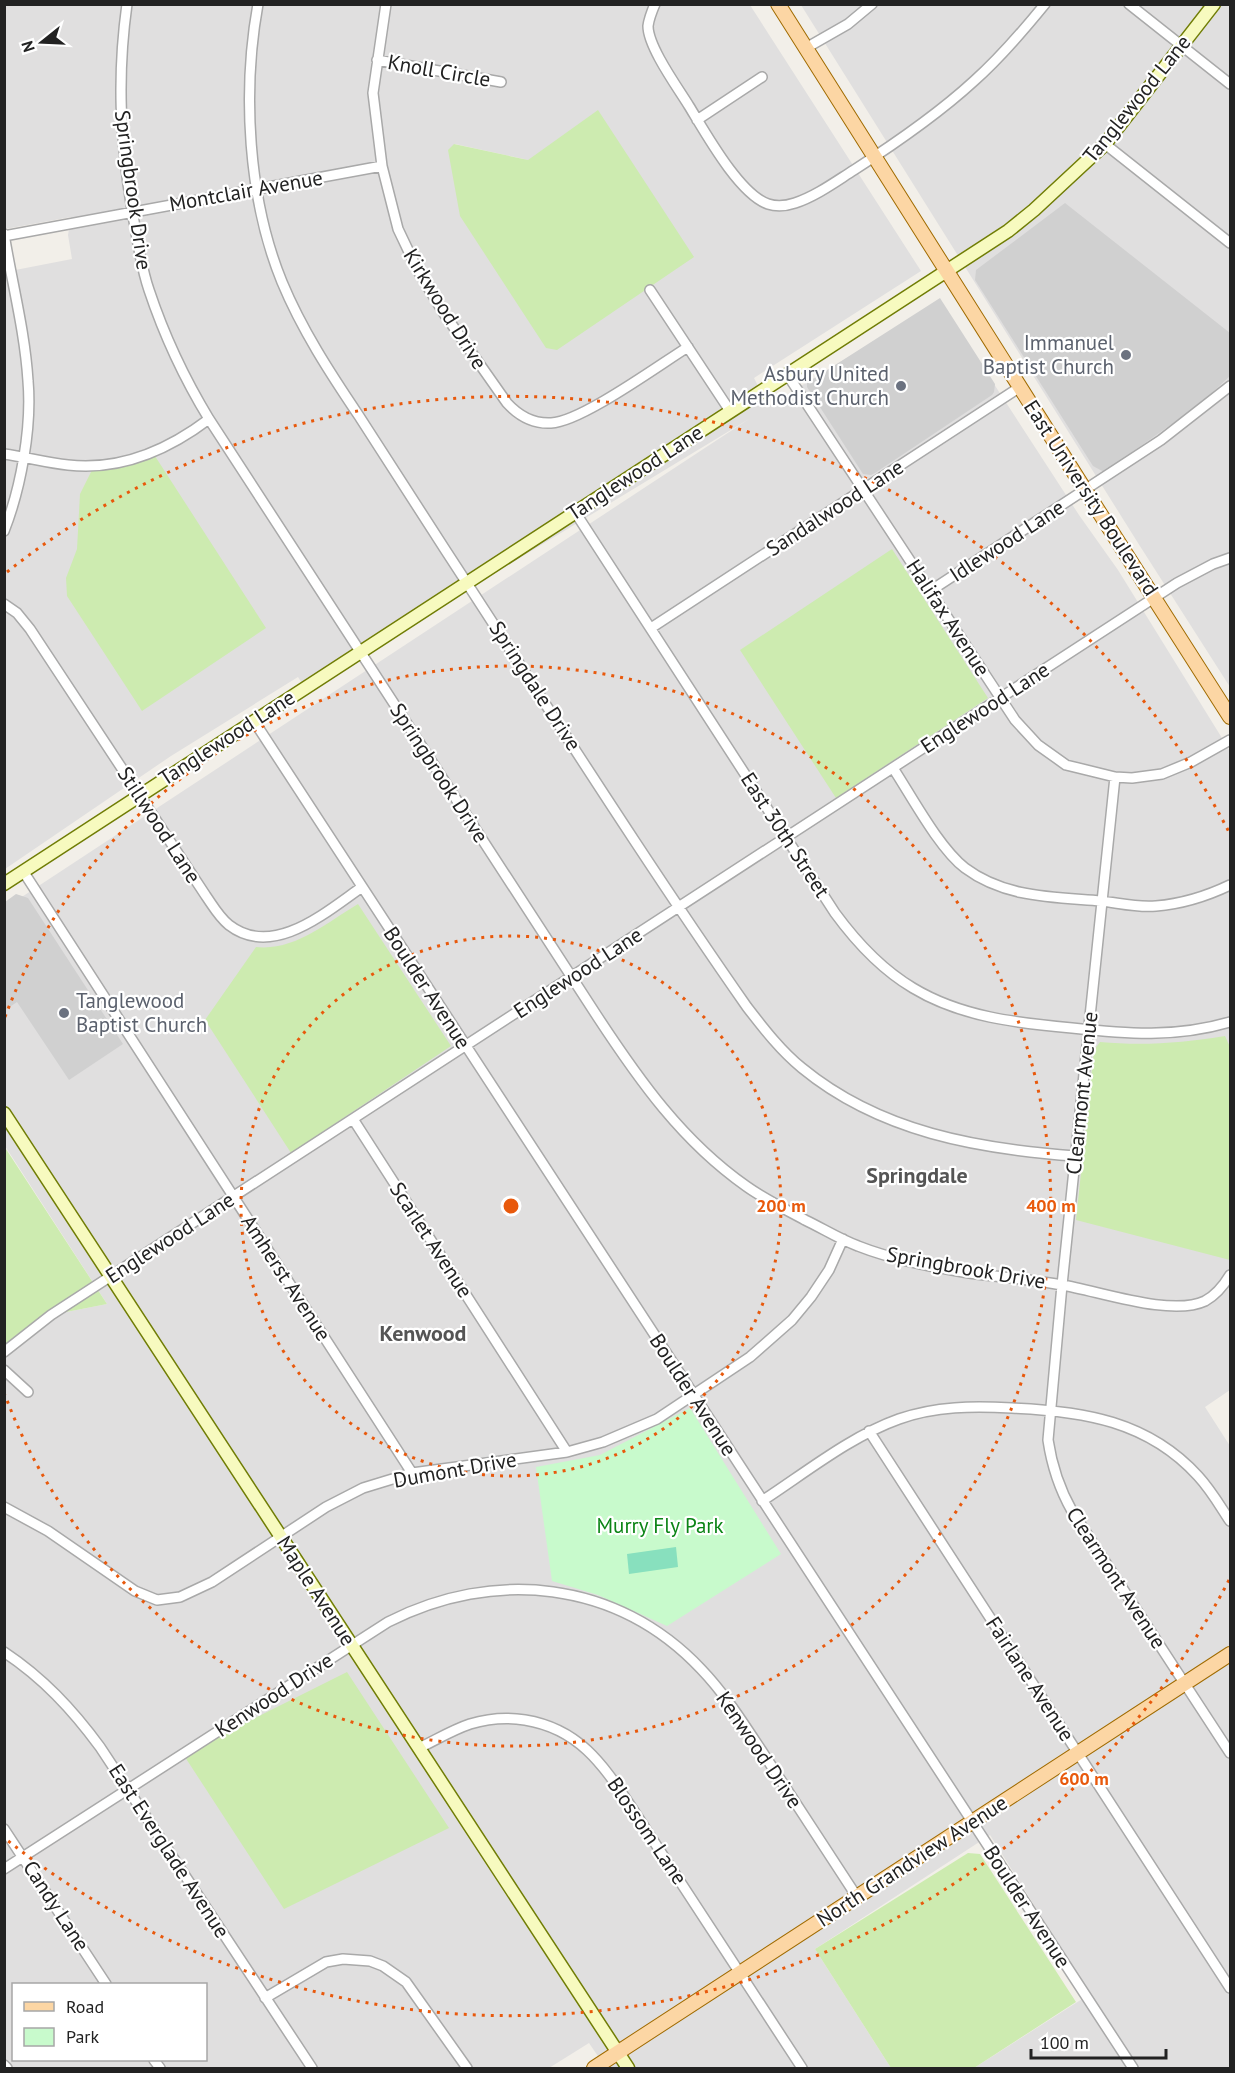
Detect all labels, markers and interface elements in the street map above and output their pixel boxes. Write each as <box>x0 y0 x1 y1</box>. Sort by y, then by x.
north arrow <box>12 12 72 72</box>
street label: Tanglewood Lane <box>1077 29 1196 168</box>
text: N <box>17 39 39 55</box>
street label: Knoll Circle <box>386 48 493 93</box>
street label: Springbrook Drive <box>109 108 158 272</box>
street label: Montclair Avenue <box>167 164 325 217</box>
street label: Kirkwood Drive <box>398 243 493 374</box>
place label: Immanuel Baptist Church <box>983 329 1114 380</box>
marker: Immanuel Baptist Church <box>1119 348 1133 362</box>
place label: Asbury United Methodist Church <box>730 360 889 411</box>
marker: Asbury United Methodist Church <box>894 379 908 393</box>
street label: East University Boulevard <box>1018 395 1165 601</box>
street label: Tanglewood Lane <box>562 419 708 527</box>
street label: Sandalwood Lane <box>761 453 909 562</box>
street label: Idlewood Lane <box>944 493 1069 588</box>
street label: Halifax Avenue <box>901 554 996 681</box>
street label: Springdale Drive <box>483 616 587 756</box>
street label: Englewood Lane <box>915 656 1054 759</box>
street label: Tanglewood Lane <box>154 684 300 792</box>
street label: Springbrook Drive <box>384 698 495 848</box>
street label: Stillwood Lane <box>112 761 207 888</box>
street label: East 30th Street <box>735 767 836 902</box>
street label: Boulder Avenue <box>378 921 477 1054</box>
street label: Englewood Lane <box>508 921 647 1024</box>
place label: Tanglewood Baptist Church <box>76 987 207 1038</box>
marker: Tanglewood Baptist Church <box>57 1006 71 1020</box>
street label: Clearmont Avenue <box>1060 1010 1103 1176</box>
district label: Springdale <box>866 1161 968 1189</box>
street label: Scarlet Avenue <box>384 1177 479 1303</box>
street label: Englewood Lane <box>100 1186 239 1289</box>
text: 200 m <box>756 1194 806 1217</box>
text: 400 m <box>1026 1194 1076 1217</box>
centre of rings <box>501 1196 521 1216</box>
street label: Amherst Avenue <box>236 1210 337 1346</box>
street label: Springbrook Drive <box>884 1240 1048 1295</box>
district label: Kenwood <box>380 1319 466 1347</box>
street label: Boulder Avenue <box>644 1328 743 1461</box>
street label: Dumont Drive <box>391 1445 519 1494</box>
street label: Clearmont Avenue <box>1060 1502 1172 1654</box>
park label: Murry Fly Park <box>596 1512 724 1539</box>
street label: Maple Avenue <box>271 1531 362 1651</box>
street label: Fairlane Avenue <box>980 1611 1081 1746</box>
street label: Kenwood Drive <box>209 1646 338 1743</box>
street label: Kenwood Drive <box>710 1686 809 1813</box>
street label: East Everglade Avenue <box>103 1758 236 1943</box>
text: 600 m <box>1059 1767 1109 1790</box>
street label: Blossom Lane <box>601 1772 693 1890</box>
street label: North Grandview Avenue <box>811 1789 1012 1932</box>
street label: Boulder Avenue <box>978 1840 1077 1973</box>
street label: Candy Lane <box>17 1855 96 1956</box>
legend <box>12 1983 207 2061</box>
text: Road <box>66 1995 104 2018</box>
scale bar <box>1031 2022 1166 2060</box>
text: Park <box>66 2025 99 2048</box>
text: 100 m <box>1040 2031 1089 2054</box>

